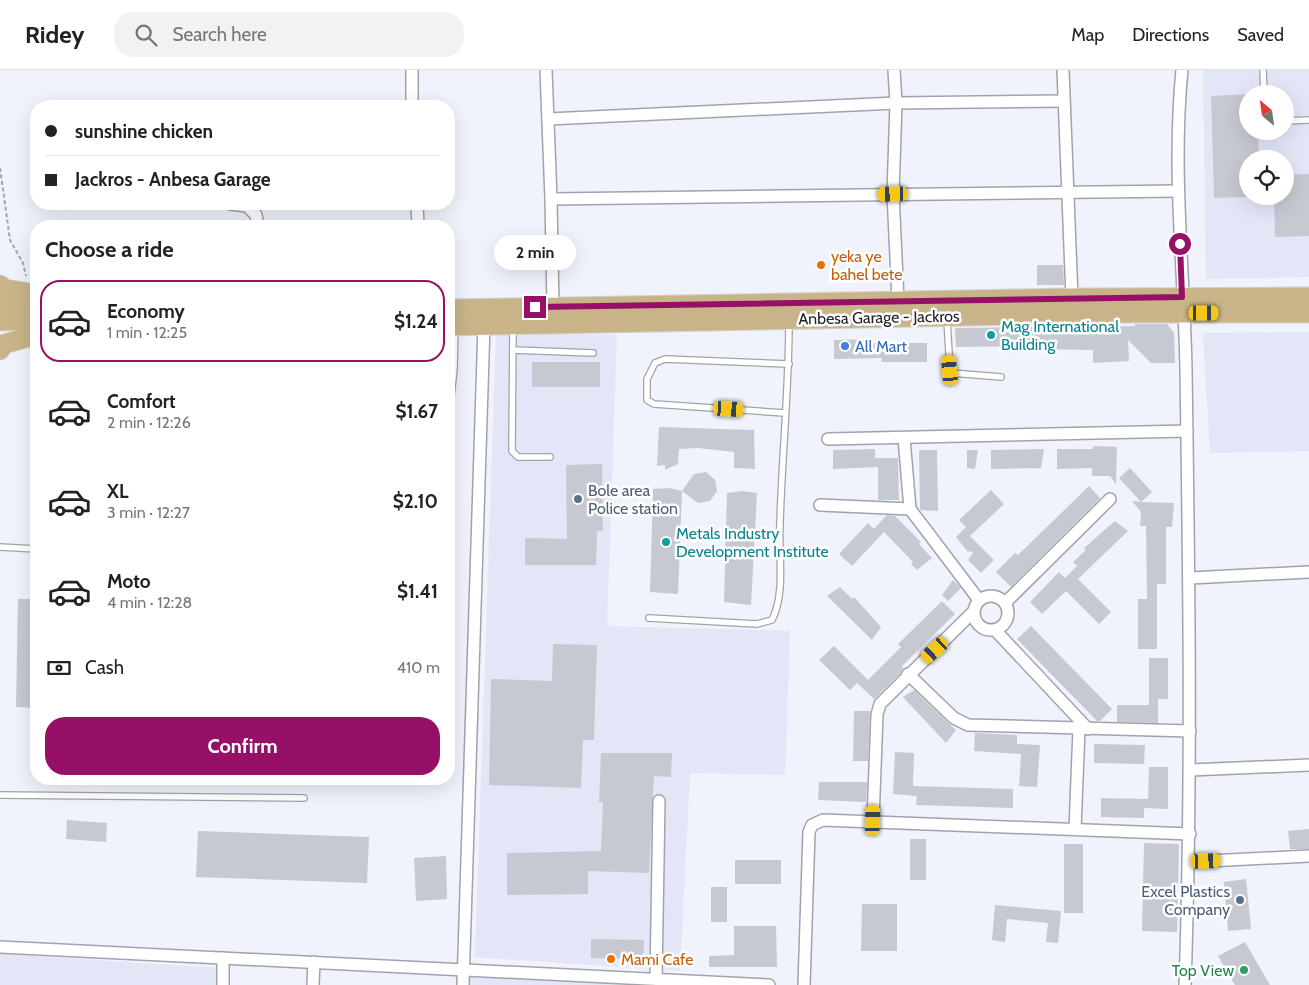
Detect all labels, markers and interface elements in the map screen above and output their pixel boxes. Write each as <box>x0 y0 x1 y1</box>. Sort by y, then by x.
search box <box>114 12 464 57</box>
text: Ridey <box>25 20 84 49</box>
icon: search <box>132 21 160 49</box>
text: Search here <box>172 23 267 46</box>
text: Map <box>1071 24 1104 46</box>
text: Directions <box>1132 24 1209 46</box>
text: Saved <box>1237 24 1284 46</box>
north arrow <box>1239 85 1294 140</box>
map controls <box>1239 85 1294 205</box>
text: sunshine chicken <box>75 120 213 143</box>
button: locate <box>1239 150 1294 205</box>
text: Jackros - Anbesa Garage <box>75 168 271 191</box>
car <box>877 186 908 202</box>
route start <box>1169 233 1191 255</box>
callout: 2 min <box>494 234 576 270</box>
text: Choose a ride <box>45 236 174 263</box>
text: 2 min <box>516 243 554 262</box>
place label: yeka ye bahel bete <box>831 247 902 284</box>
marker: yeka ye bahel bete <box>815 259 827 271</box>
route end <box>524 296 546 318</box>
icon: car <box>47 299 92 344</box>
text: Economy <box>107 300 185 323</box>
car <box>1189 306 1219 321</box>
street label: Anbesa Garage - Jackros <box>798 307 960 328</box>
text: $1.24 <box>394 310 438 333</box>
place label: Mag International Building <box>1001 317 1119 354</box>
text: 1 min · 12:25 <box>107 323 187 342</box>
marker: Mag International Building <box>985 329 997 341</box>
place label: All Mart <box>855 337 908 356</box>
marker: All Mart <box>839 340 851 352</box>
car <box>941 354 958 386</box>
icon: car <box>47 389 92 434</box>
text: Comfort <box>107 390 176 413</box>
text: $1.67 <box>395 400 438 423</box>
car <box>713 401 744 417</box>
text: 2 min · 12:26 <box>107 413 191 432</box>
icon: car <box>47 479 92 524</box>
text: XL <box>107 480 128 503</box>
place label: Bole area Police station <box>588 481 678 518</box>
text: $2.10 <box>393 490 438 513</box>
marker: Bole area Police station <box>572 493 584 505</box>
text: 3 min · 12:27 <box>107 503 190 522</box>
place label: Metals Industry Development Institute <box>676 524 829 561</box>
marker: Metals Industry Development Institute <box>660 536 672 548</box>
icon: car <box>47 569 92 614</box>
text: Moto <box>107 570 151 593</box>
text: $1.41 <box>397 580 438 603</box>
text: 4 min · 12:28 <box>107 593 192 612</box>
car <box>918 634 951 666</box>
icon: cash <box>45 654 73 682</box>
text: Cash <box>85 656 124 679</box>
text: 410 m <box>397 658 440 677</box>
button: Confirm <box>45 717 440 775</box>
car <box>864 805 881 835</box>
car <box>1190 853 1221 869</box>
place label: Excel Plastics Company <box>1141 882 1230 919</box>
marker: Excel Plastics Company <box>1234 894 1246 906</box>
place label: Mami Cafe <box>621 950 693 969</box>
marker: Mami Cafe <box>605 953 617 965</box>
place label: Top View <box>1172 961 1234 980</box>
marker: Top View <box>1238 964 1250 976</box>

